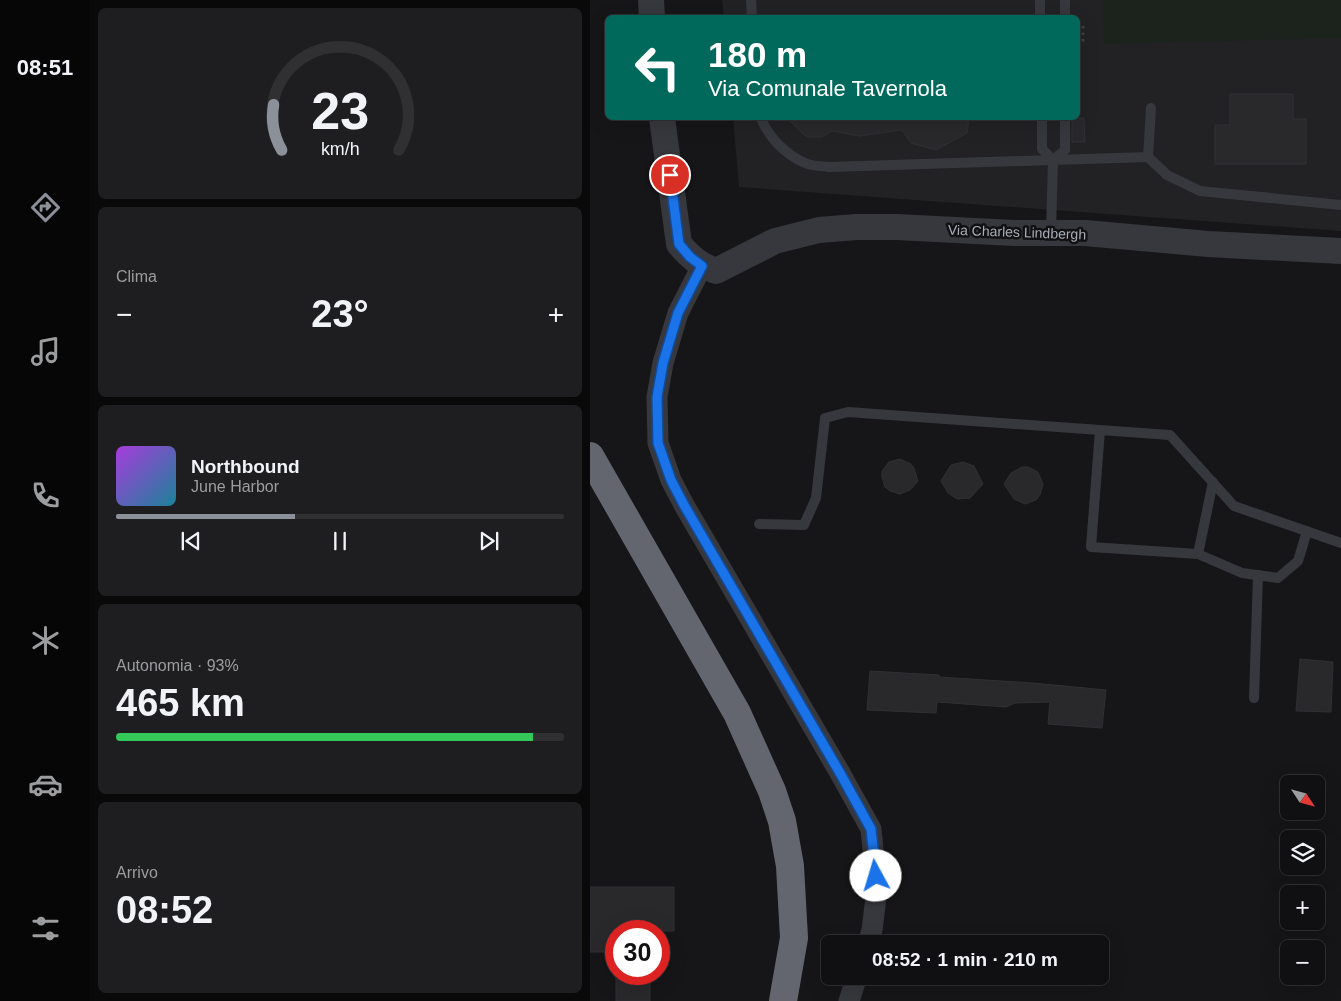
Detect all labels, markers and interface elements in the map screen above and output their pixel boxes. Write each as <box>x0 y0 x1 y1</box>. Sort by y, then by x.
icon: left <box>625 35 690 100</box>
text: 180 m <box>708 35 807 74</box>
text: 08:51 <box>17 55 73 80</box>
text: Via Comunale Tavernola <box>708 76 947 101</box>
text: 23 <box>311 82 369 140</box>
text: km/h <box>321 139 359 159</box>
pin <box>649 154 691 196</box>
icon: arrive <box>656 161 684 189</box>
icon: directions <box>28 190 63 225</box>
street label: Via Charles Lindbergh <box>948 222 1086 242</box>
text: Clima <box>116 268 157 285</box>
text: 23° <box>311 293 369 335</box>
text: − <box>116 299 132 330</box>
text: + <box>548 299 564 330</box>
icon: music <box>28 334 63 369</box>
text: Northbound <box>191 456 300 477</box>
icon: phone <box>28 478 63 513</box>
text: June Harbor <box>191 478 279 495</box>
icon: previous <box>177 527 205 555</box>
icon: pause <box>326 527 354 555</box>
icon: next <box>475 527 503 555</box>
icon: climate <box>28 623 63 658</box>
text: Autonomia · 93% <box>116 657 239 674</box>
text: 465 km <box>116 682 245 724</box>
icon: car <box>28 767 63 802</box>
north arrow <box>1280 775 1325 820</box>
map controls <box>1280 775 1325 985</box>
button: layers <box>1280 830 1325 875</box>
position arrow <box>849 849 901 901</box>
text: Arrivo <box>116 864 158 881</box>
button: + <box>1280 885 1325 930</box>
text: 08:52 <box>116 889 213 931</box>
icon: filters <box>28 911 63 946</box>
speed limit sign: 30 <box>605 920 670 985</box>
button: − <box>1280 940 1325 985</box>
text: 08:52 · 1 min · 210 m <box>872 949 1058 970</box>

